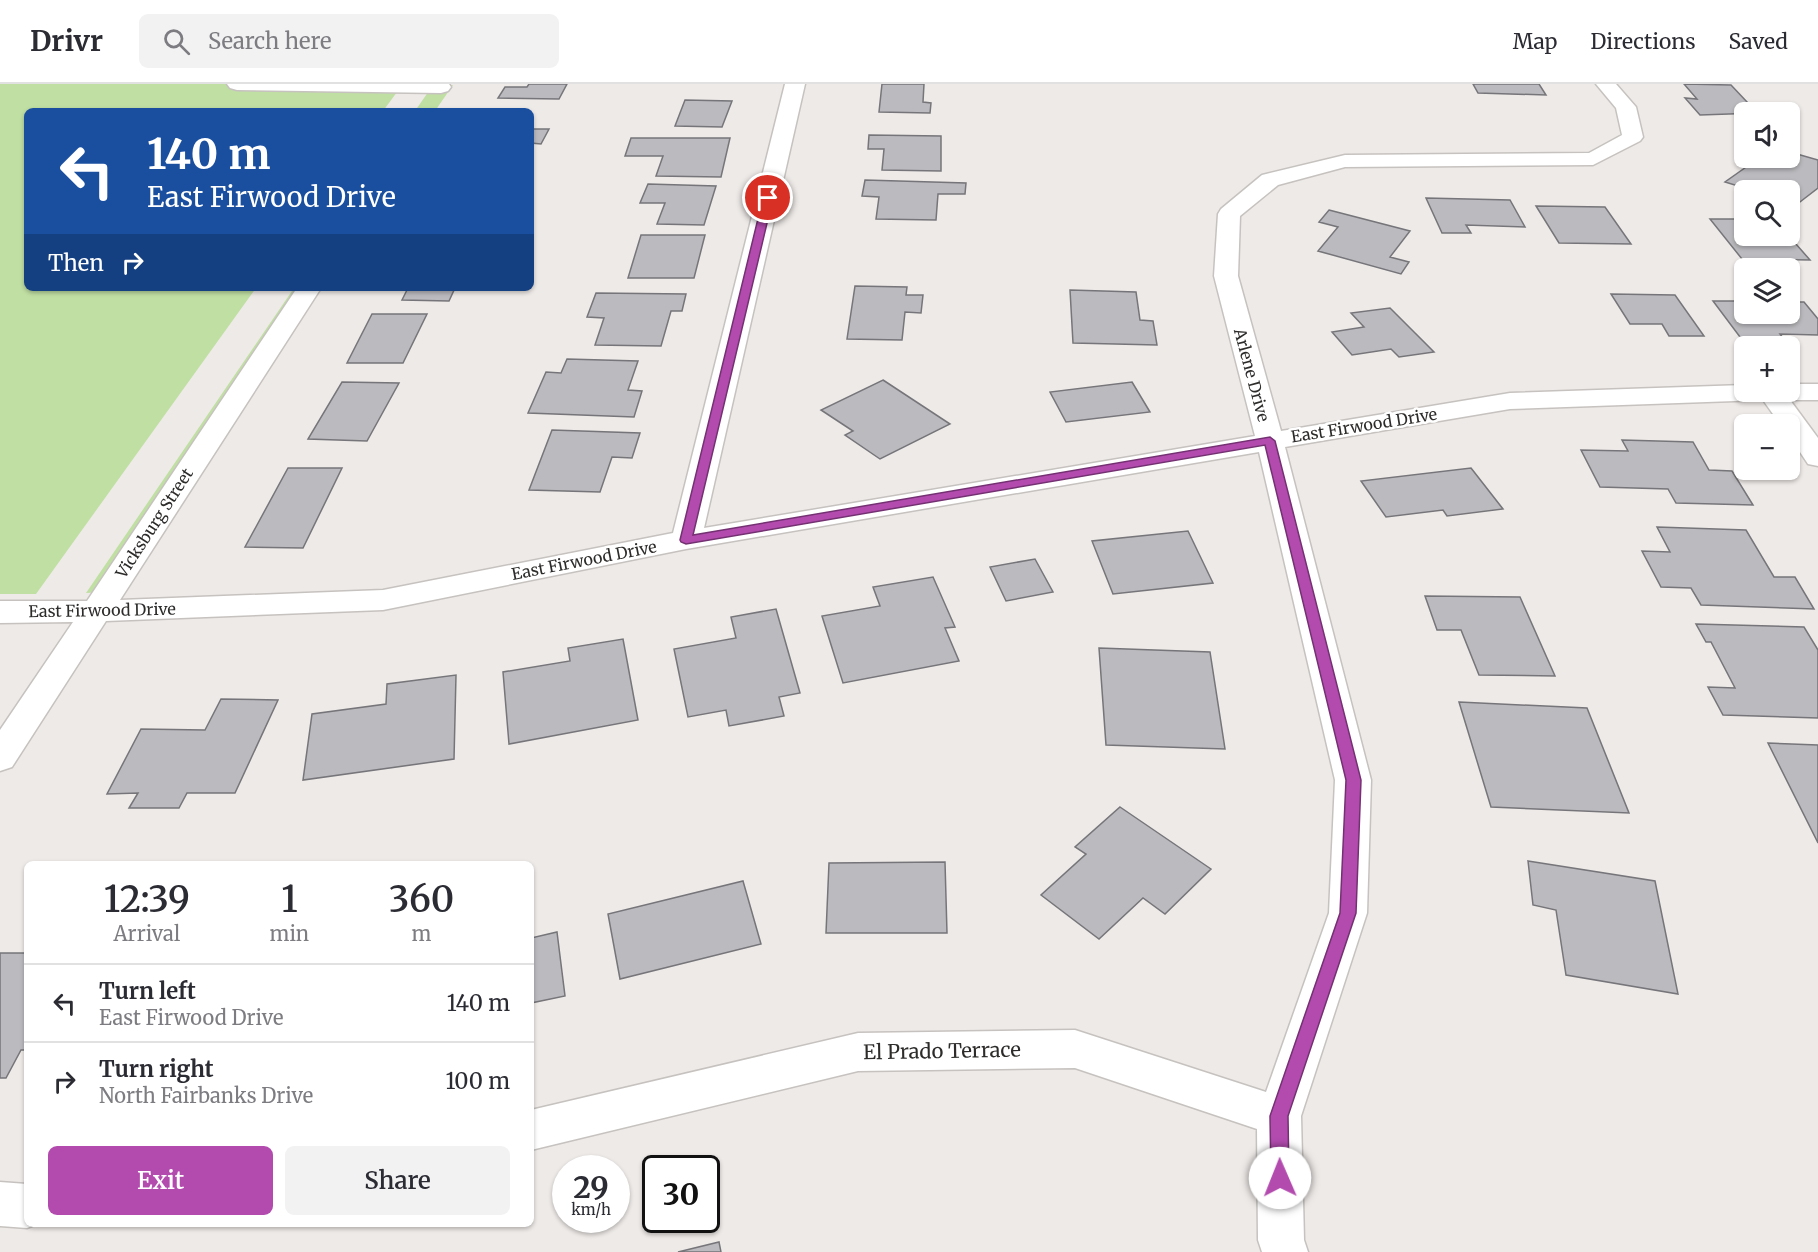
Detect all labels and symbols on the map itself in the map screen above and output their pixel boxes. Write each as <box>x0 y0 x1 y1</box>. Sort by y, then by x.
pin <box>742 172 793 223</box>
street label: Arlene Drive <box>1230 325 1274 424</box>
street label: East Firwood Drive <box>1290 404 1438 446</box>
street label: Vicksburg Street <box>110 464 197 583</box>
street label: East Firwood Drive <box>510 536 658 584</box>
street label: East Firwood Drive <box>28 599 176 621</box>
street label: El Prado Terrace <box>863 1037 1021 1064</box>
position arrow <box>1248 1146 1312 1210</box>
speed limit sign: 30 <box>642 1155 720 1233</box>

